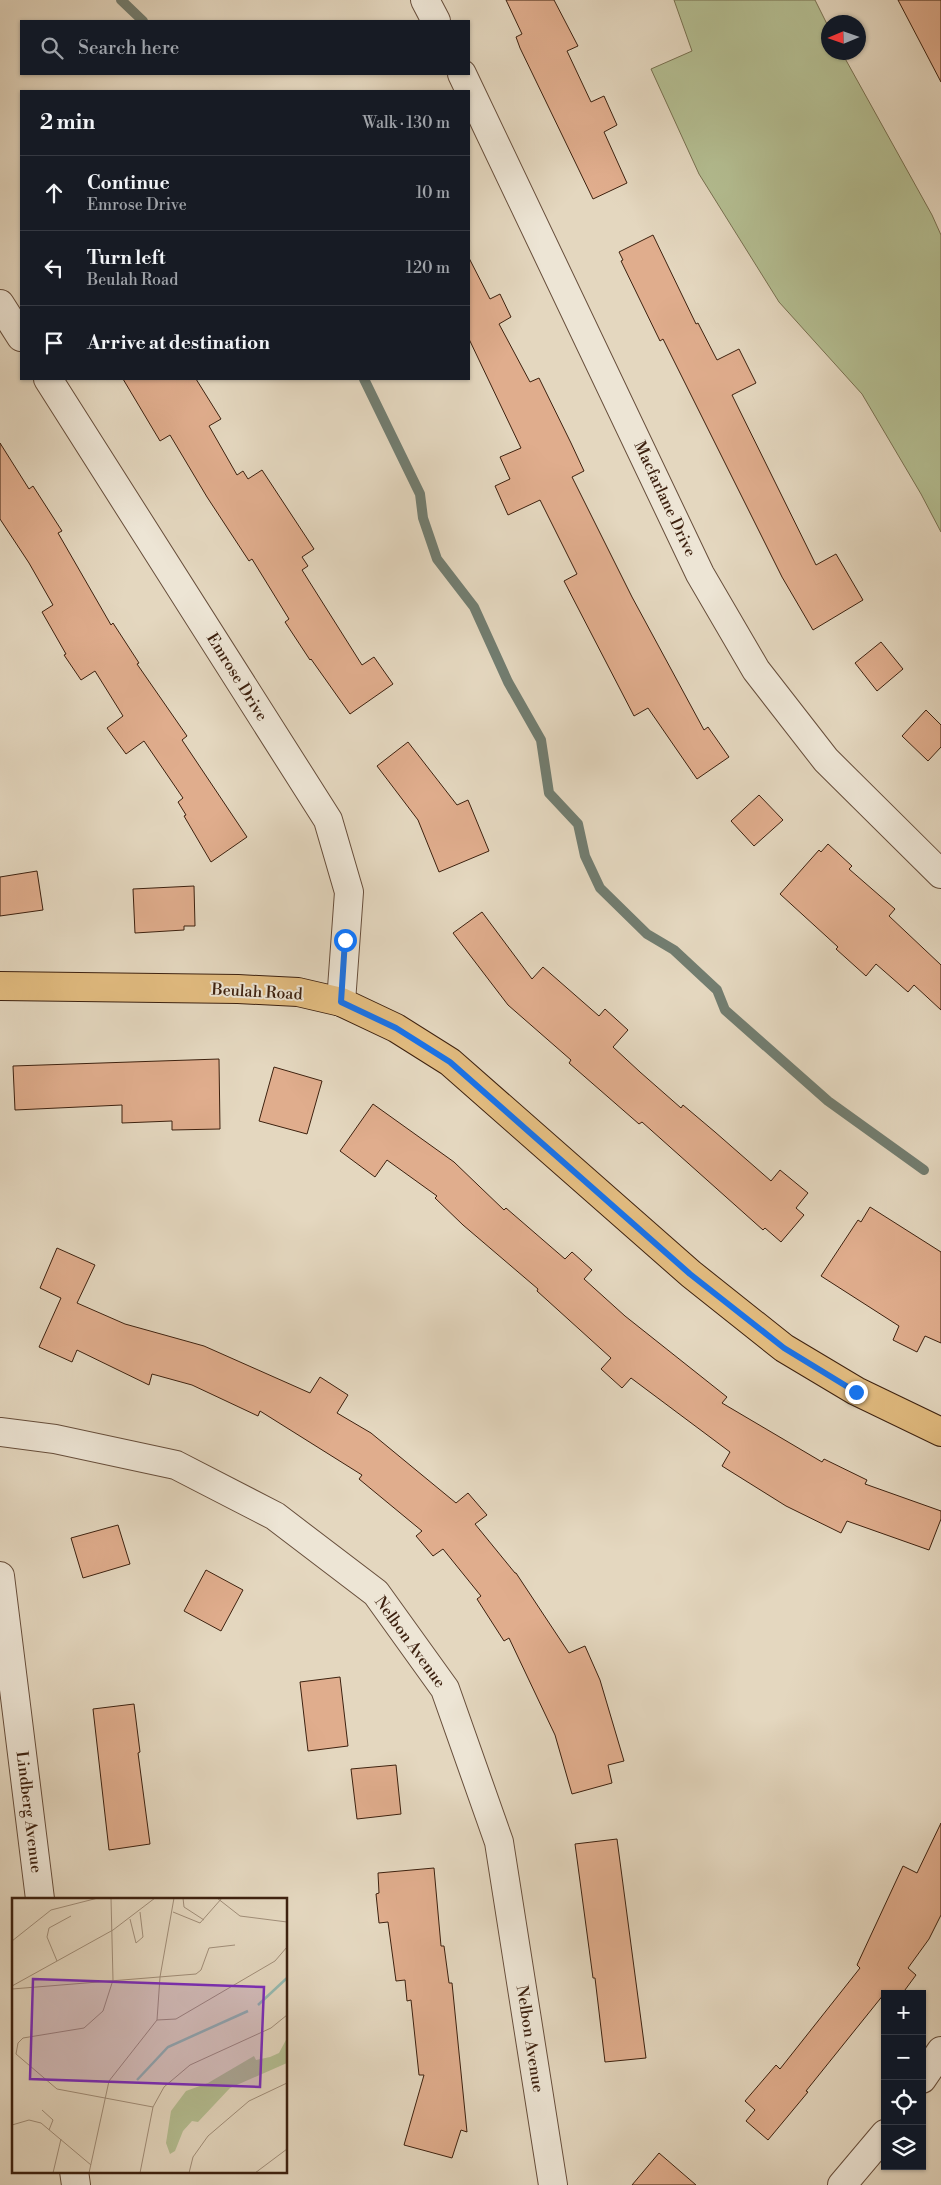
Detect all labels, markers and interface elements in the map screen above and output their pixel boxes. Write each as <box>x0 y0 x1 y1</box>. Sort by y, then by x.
north arrow <box>821 15 866 60</box>
search box <box>20 20 470 75</box>
icon: search <box>38 34 66 62</box>
text: Search here <box>78 36 179 60</box>
text: 2 min <box>40 110 95 136</box>
text: Walk · 130 m <box>362 113 450 133</box>
text: Continue <box>87 171 170 195</box>
icon: ahead <box>40 179 68 207</box>
text: 10 m <box>416 183 450 203</box>
text: Emrose Drive <box>87 195 187 215</box>
text: Turn left <box>87 246 166 270</box>
icon: left <box>40 254 68 282</box>
text: 120 m <box>406 258 450 278</box>
text: Beulah Road <box>87 270 178 290</box>
icon: arrive <box>40 329 68 357</box>
text: Arrive at destination <box>87 331 270 355</box>
street label: Macfarlane Drive <box>629 438 701 560</box>
street label: Emrose Drive <box>202 629 272 725</box>
route start <box>334 929 357 952</box>
street label: Beulah Road <box>210 980 303 1004</box>
route end <box>845 1381 868 1404</box>
street label: Nelbon Avenue <box>370 1592 450 1692</box>
street label: Lindberg Avenue <box>12 1750 46 1874</box>
inset map <box>12 1898 288 2172</box>
street label: Nelbon Avenue <box>512 1984 548 2094</box>
map controls <box>881 1990 926 2170</box>
button: + <box>881 1990 926 2035</box>
button: − <box>881 2035 926 2080</box>
button: locate <box>881 2080 926 2125</box>
button: layers <box>881 2125 926 2170</box>

